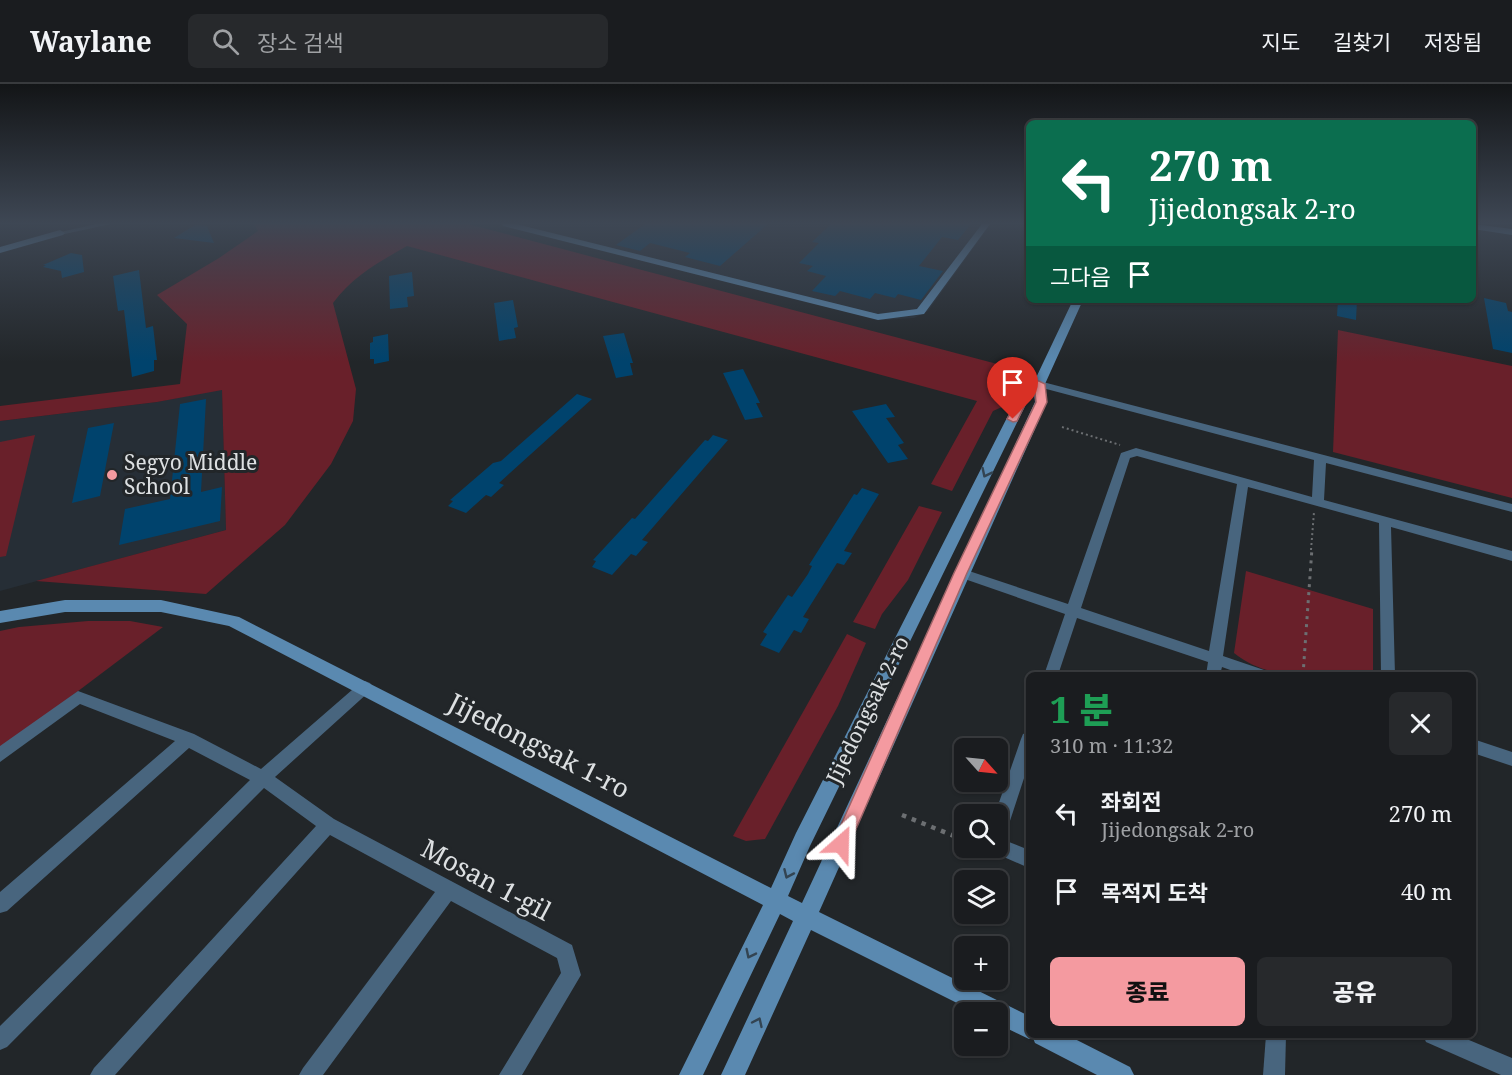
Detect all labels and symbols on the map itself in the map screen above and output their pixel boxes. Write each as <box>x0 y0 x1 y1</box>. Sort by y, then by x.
pin <box>987 357 1038 419</box>
place label: Segyo Middle School <box>124 448 257 500</box>
one-way arrow <box>982 466 993 477</box>
marker: Segyo Middle School <box>105 468 119 482</box>
street label: Jijedongsak 2-ro <box>819 631 915 789</box>
street label: Jijedongsak 1-ro <box>442 683 636 806</box>
north arrow <box>954 738 1008 792</box>
position arrow <box>809 812 873 876</box>
street label: Mosan 1-gil <box>415 830 558 928</box>
one-way arrow <box>783 867 795 878</box>
one-way arrow <box>746 947 758 958</box>
one-way arrow <box>751 1017 763 1028</box>

